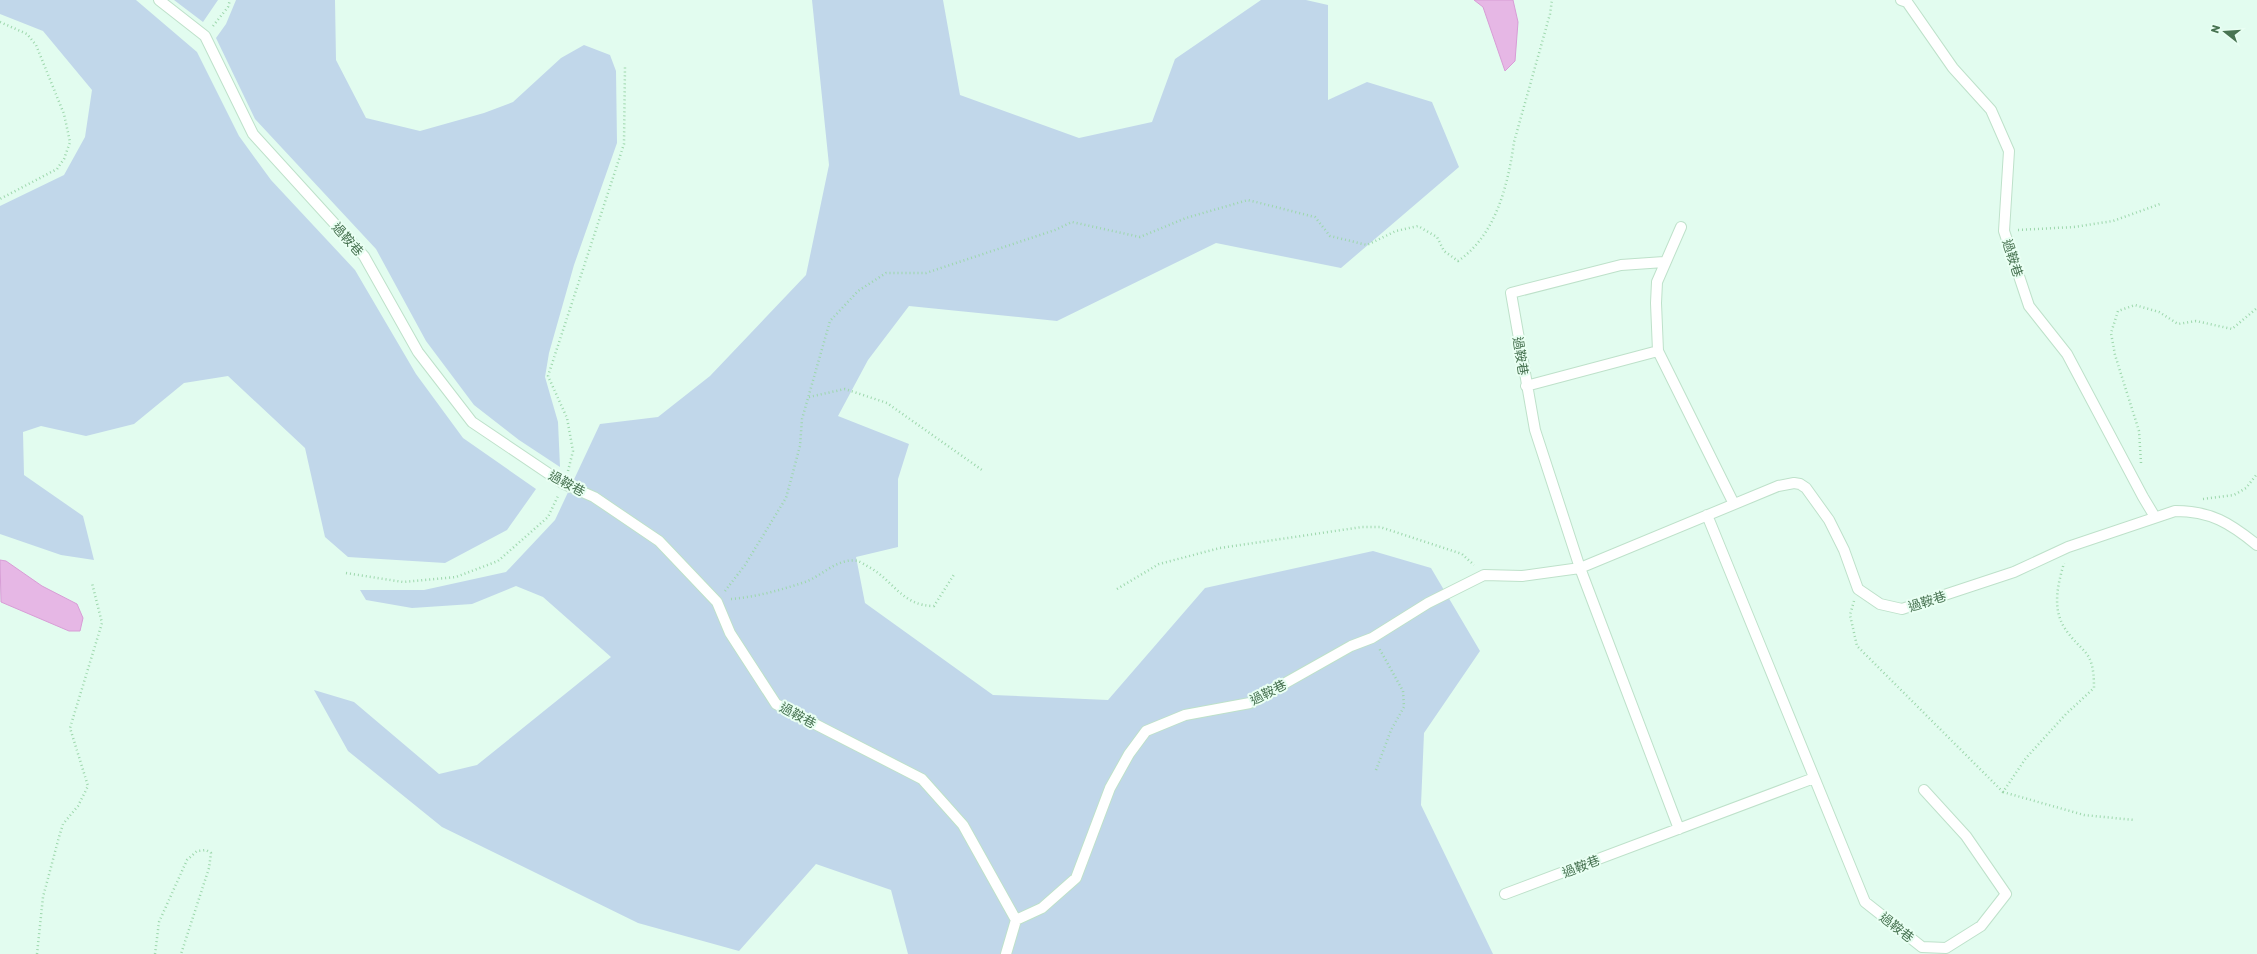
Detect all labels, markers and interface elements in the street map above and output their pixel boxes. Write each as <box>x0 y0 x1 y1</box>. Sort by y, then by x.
north arrow <box>2205 12 2245 52</box>
text: N <box>2209 23 2223 35</box>
street label: 過鞍巷 <box>329 220 366 259</box>
street label: 過鞍巷 <box>1999 237 2026 279</box>
street label: 過鞍巷 <box>1510 336 1531 377</box>
street label: 過鞍巷 <box>546 468 588 499</box>
street label: 過鞍巷 <box>1906 588 1948 615</box>
street label: 過鞍巷 <box>1247 677 1289 708</box>
street label: 過鞍巷 <box>777 700 819 731</box>
street label: 過鞍巷 <box>1560 852 1602 880</box>
street label: 過鞍巷 <box>1877 909 1917 945</box>

